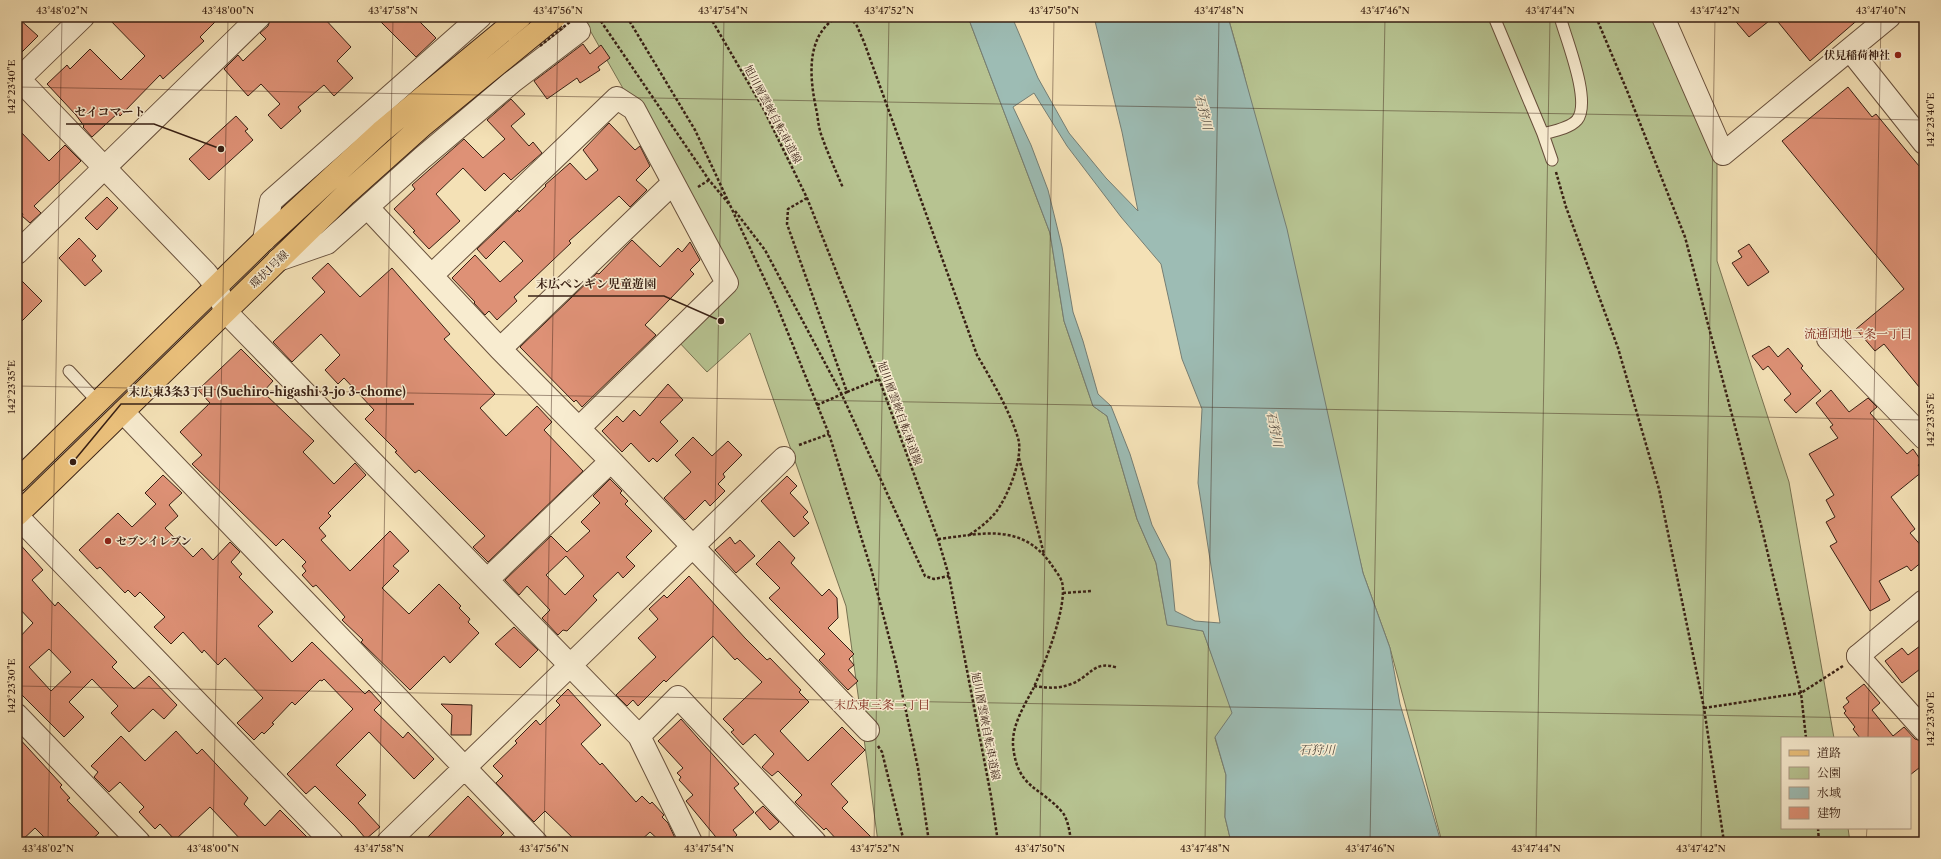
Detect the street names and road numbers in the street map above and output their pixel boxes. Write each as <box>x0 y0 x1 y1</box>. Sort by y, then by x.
street label: 旭川層雲峡自転車道線 <box>741 62 805 166</box>
street label: 環状1号線 <box>247 247 291 291</box>
street label: 旭川層雲峡自転車道線 <box>875 359 925 467</box>
street label: 旭川層雲峡自転車道線 <box>969 671 1003 781</box>

